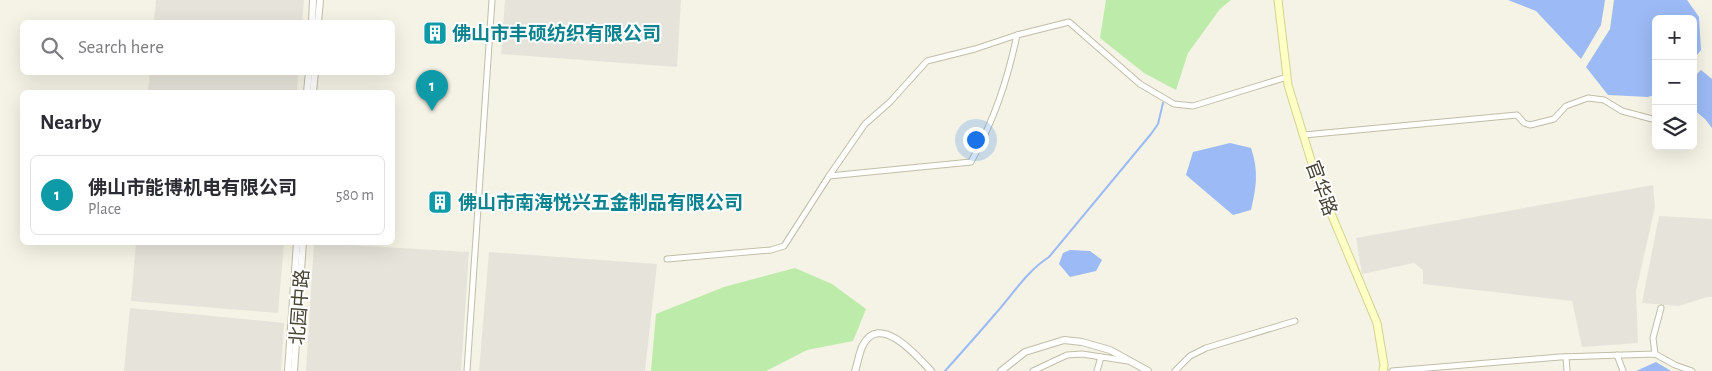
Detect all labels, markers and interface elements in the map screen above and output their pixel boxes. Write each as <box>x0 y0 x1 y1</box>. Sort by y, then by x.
map controls <box>1652 15 1697 150</box>
button: + <box>1652 15 1697 60</box>
search box <box>20 20 395 75</box>
building icon: 佛山市丰硕纺织有限公司 <box>422 20 448 46</box>
place label: 佛山市丰硕纺织有限公司 <box>452 23 661 44</box>
icon: search <box>38 34 66 62</box>
text: Search here <box>78 38 164 57</box>
button: − <box>1652 60 1697 105</box>
pin: 1 <box>416 70 448 111</box>
button: layers <box>1652 105 1697 150</box>
text: Nearby <box>40 112 101 133</box>
your location <box>963 127 989 153</box>
street label: 官华路 <box>1302 158 1341 219</box>
text: 佛山市能博机电有限公司 <box>88 179 297 198</box>
text: 1 <box>54 187 60 203</box>
text: 580 m <box>336 187 374 203</box>
building icon: 佛山市南海悦兴五金制品有限公司 <box>427 189 453 215</box>
place label: 佛山市南海悦兴五金制品有限公司 <box>458 192 743 213</box>
text: Place <box>88 201 121 217</box>
street label: 北园中路 <box>287 268 313 346</box>

